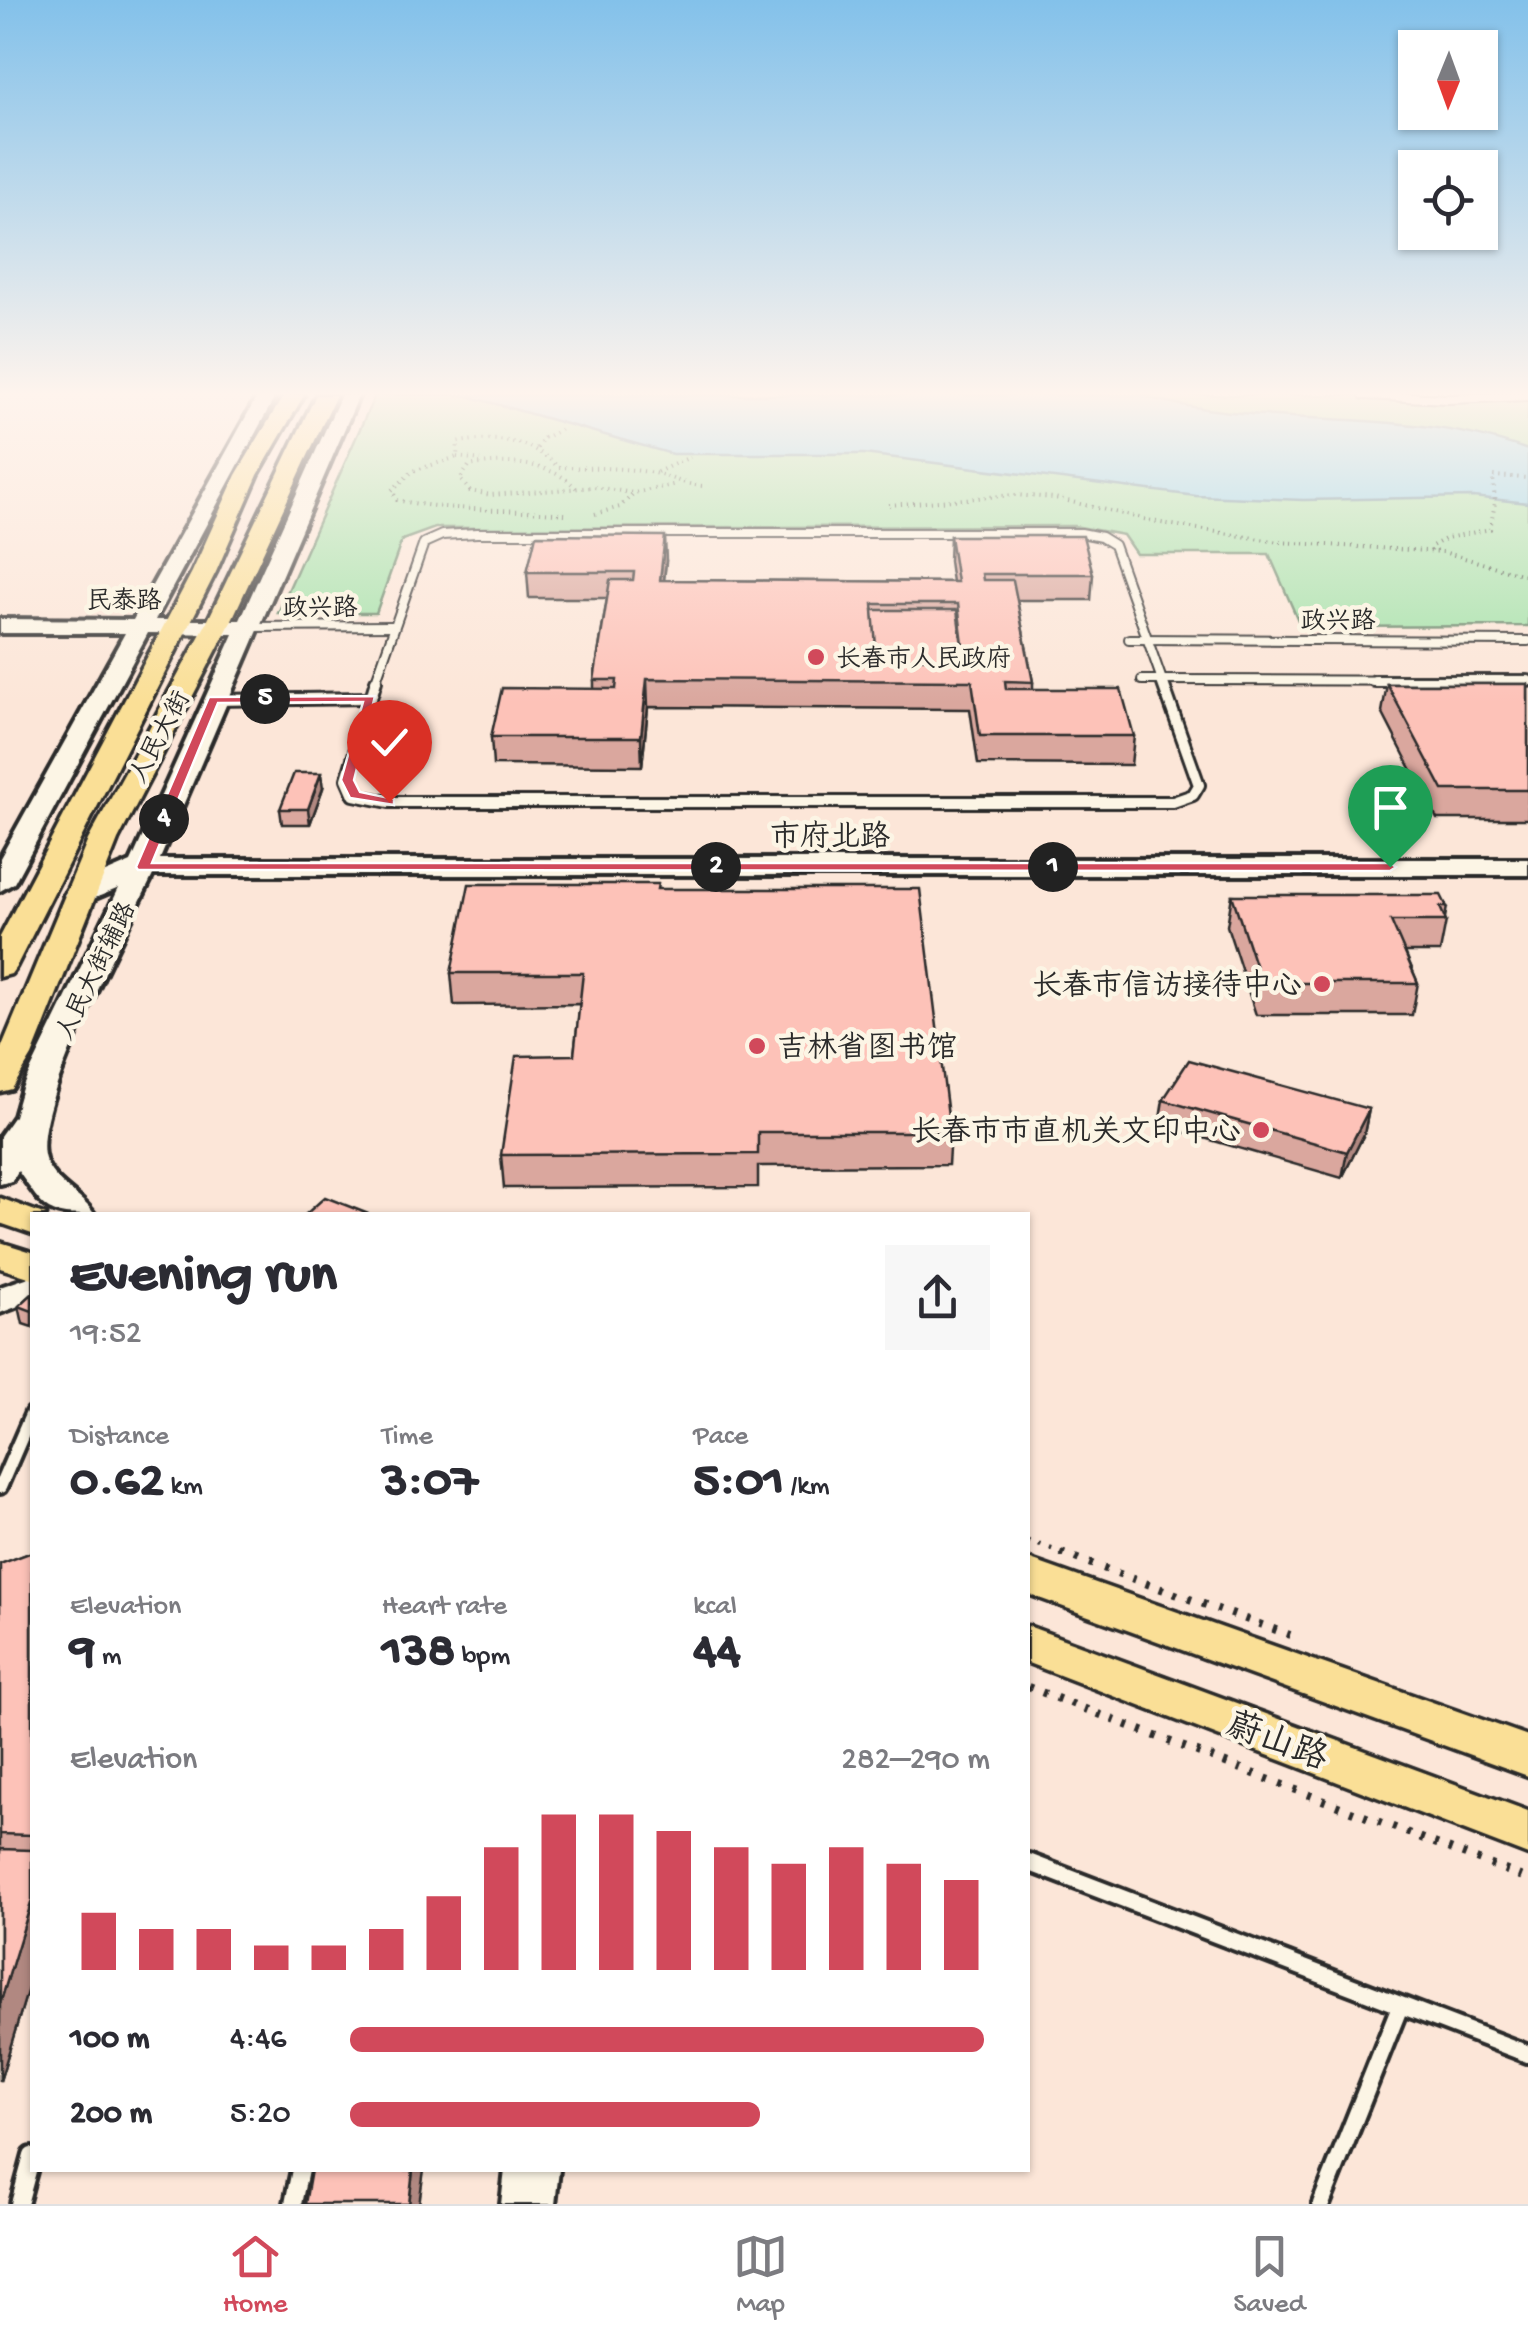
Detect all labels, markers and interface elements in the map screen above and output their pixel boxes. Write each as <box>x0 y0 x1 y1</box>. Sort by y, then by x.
north arrow <box>1398 30 1498 130</box>
map controls <box>1398 30 1498 250</box>
button: locate <box>1398 150 1498 250</box>
street label: 民泰路 <box>86 587 162 618</box>
street label: 政兴路 <box>282 594 358 625</box>
street label: 政兴路 <box>1300 607 1376 638</box>
place label: 长春市人民政府 <box>836 645 1011 676</box>
marker: 长春市人民政府 <box>805 646 827 668</box>
pin: 5 <box>240 674 290 724</box>
text: 5 <box>258 682 272 715</box>
street label: 人民大街 <box>125 687 198 789</box>
pin <box>347 700 432 803</box>
icon: check <box>362 715 417 770</box>
pin <box>1348 765 1433 868</box>
icon: arrive <box>1363 780 1418 835</box>
pin: 4 <box>139 794 189 844</box>
text: 4 <box>157 802 171 835</box>
street label: 市府北路 <box>770 820 890 857</box>
pin: 2 <box>691 842 741 892</box>
pin: 1 <box>1028 842 1078 892</box>
text: 2 <box>709 850 723 883</box>
text: 1 <box>1047 850 1059 883</box>
street label: 人民大街辅路 <box>50 897 144 1046</box>
place label: 长春市信访接待中心 <box>1032 968 1302 1006</box>
marker: 长春市信访接待中心 <box>1311 973 1333 995</box>
place label: 吉林省图书馆 <box>777 1031 957 1068</box>
marker: 吉林省图书馆 <box>746 1035 768 1057</box>
place label: 长春市市直机关文印中心 <box>911 1114 1241 1152</box>
marker: 长春市市直机关文印中心 <box>1250 1119 1272 1141</box>
button: share <box>885 1245 990 1350</box>
text: Evening run <box>70 1246 337 1310</box>
text: 19:52 <box>70 1316 142 1354</box>
text: Distance <box>70 1421 169 1454</box>
text: Time <box>382 1421 433 1454</box>
text: Pace <box>693 1421 748 1454</box>
text: 0.62 <box>70 1454 164 1513</box>
text: 3:07 <box>382 1454 478 1513</box>
text: 5:01 <box>693 1454 784 1513</box>
text: km <box>164 1471 203 1504</box>
text: /km <box>784 1471 830 1504</box>
text: Elevation <box>70 1591 181 1624</box>
text: Heart rate <box>382 1591 507 1624</box>
text: kcal <box>693 1591 737 1624</box>
text: 9 <box>70 1624 95 1683</box>
text: 138 <box>382 1624 455 1683</box>
text: 44 <box>693 1624 741 1683</box>
text: m <box>95 1641 122 1674</box>
text: bpm <box>455 1641 510 1674</box>
street label: 蔚山路 <box>1220 1704 1333 1782</box>
text: Elevation <box>70 1742 197 1780</box>
text: 282–290 m <box>841 1742 990 1780</box>
text: 100 m <box>70 2021 150 2059</box>
text: 4:46 <box>230 2021 287 2059</box>
text: 200 m <box>70 2096 152 2134</box>
text: 5:20 <box>230 2096 291 2134</box>
tab: Home <box>223 2229 288 2322</box>
tab: Map <box>733 2229 788 2322</box>
tab: Saved <box>1233 2229 1305 2322</box>

